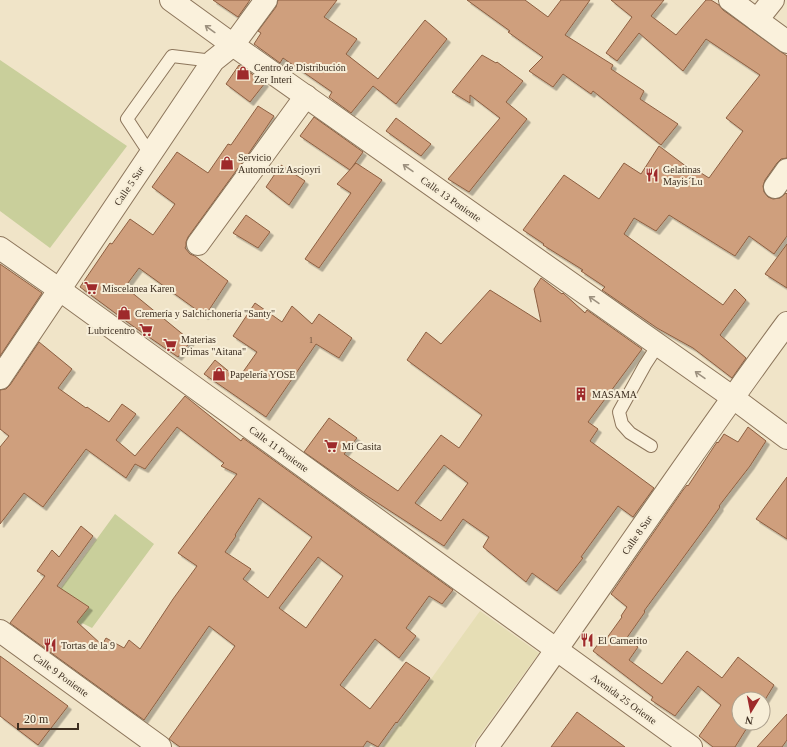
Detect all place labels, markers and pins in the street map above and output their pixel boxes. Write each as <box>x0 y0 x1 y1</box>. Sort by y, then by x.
place label: Centro de Distribución Zer Interi <box>254 62 346 85</box>
shop icon: Centro de Distribución Zer Interi <box>235 65 251 81</box>
place label: Servicio Automotriz Ascjoyri <box>238 152 321 175</box>
shop icon: Servicio Automotriz Ascjoyri <box>219 155 235 171</box>
place label: Gelatinas Mayis´Lu <box>663 164 702 187</box>
restaurant icon: Gelatinas Mayis´Lu <box>644 167 660 183</box>
supermarket icon: Miscelanea Karen <box>83 280 99 296</box>
place label: Miscelanea Karen <box>102 283 174 294</box>
shop icon: Cremería y Salchichonería "Santy" <box>116 305 132 321</box>
place label: Cremería y Salchichonería "Santy" <box>135 308 275 319</box>
supermarket icon: Lubricentro <box>138 322 154 338</box>
place label: Lubricentro <box>88 325 135 336</box>
place label: Materias Primas "Aitana" <box>181 334 246 357</box>
supermarket icon: Materias Primas "Aitana" <box>162 337 178 353</box>
shop icon: Papelería YOSE <box>211 366 227 382</box>
place label: Papelería YOSE <box>230 369 295 380</box>
building icon: MASAMA <box>573 386 589 402</box>
place label: MASAMA <box>592 389 638 400</box>
supermarket icon: Mi Casita <box>323 438 339 454</box>
place label: Mi Casita <box>342 441 382 452</box>
restaurant icon: El Carnerito <box>579 632 595 648</box>
place label: El Carnerito <box>598 635 647 646</box>
restaurant icon: Tortas de la 9 <box>42 637 58 653</box>
place label: Tortas de la 9 <box>61 640 115 651</box>

